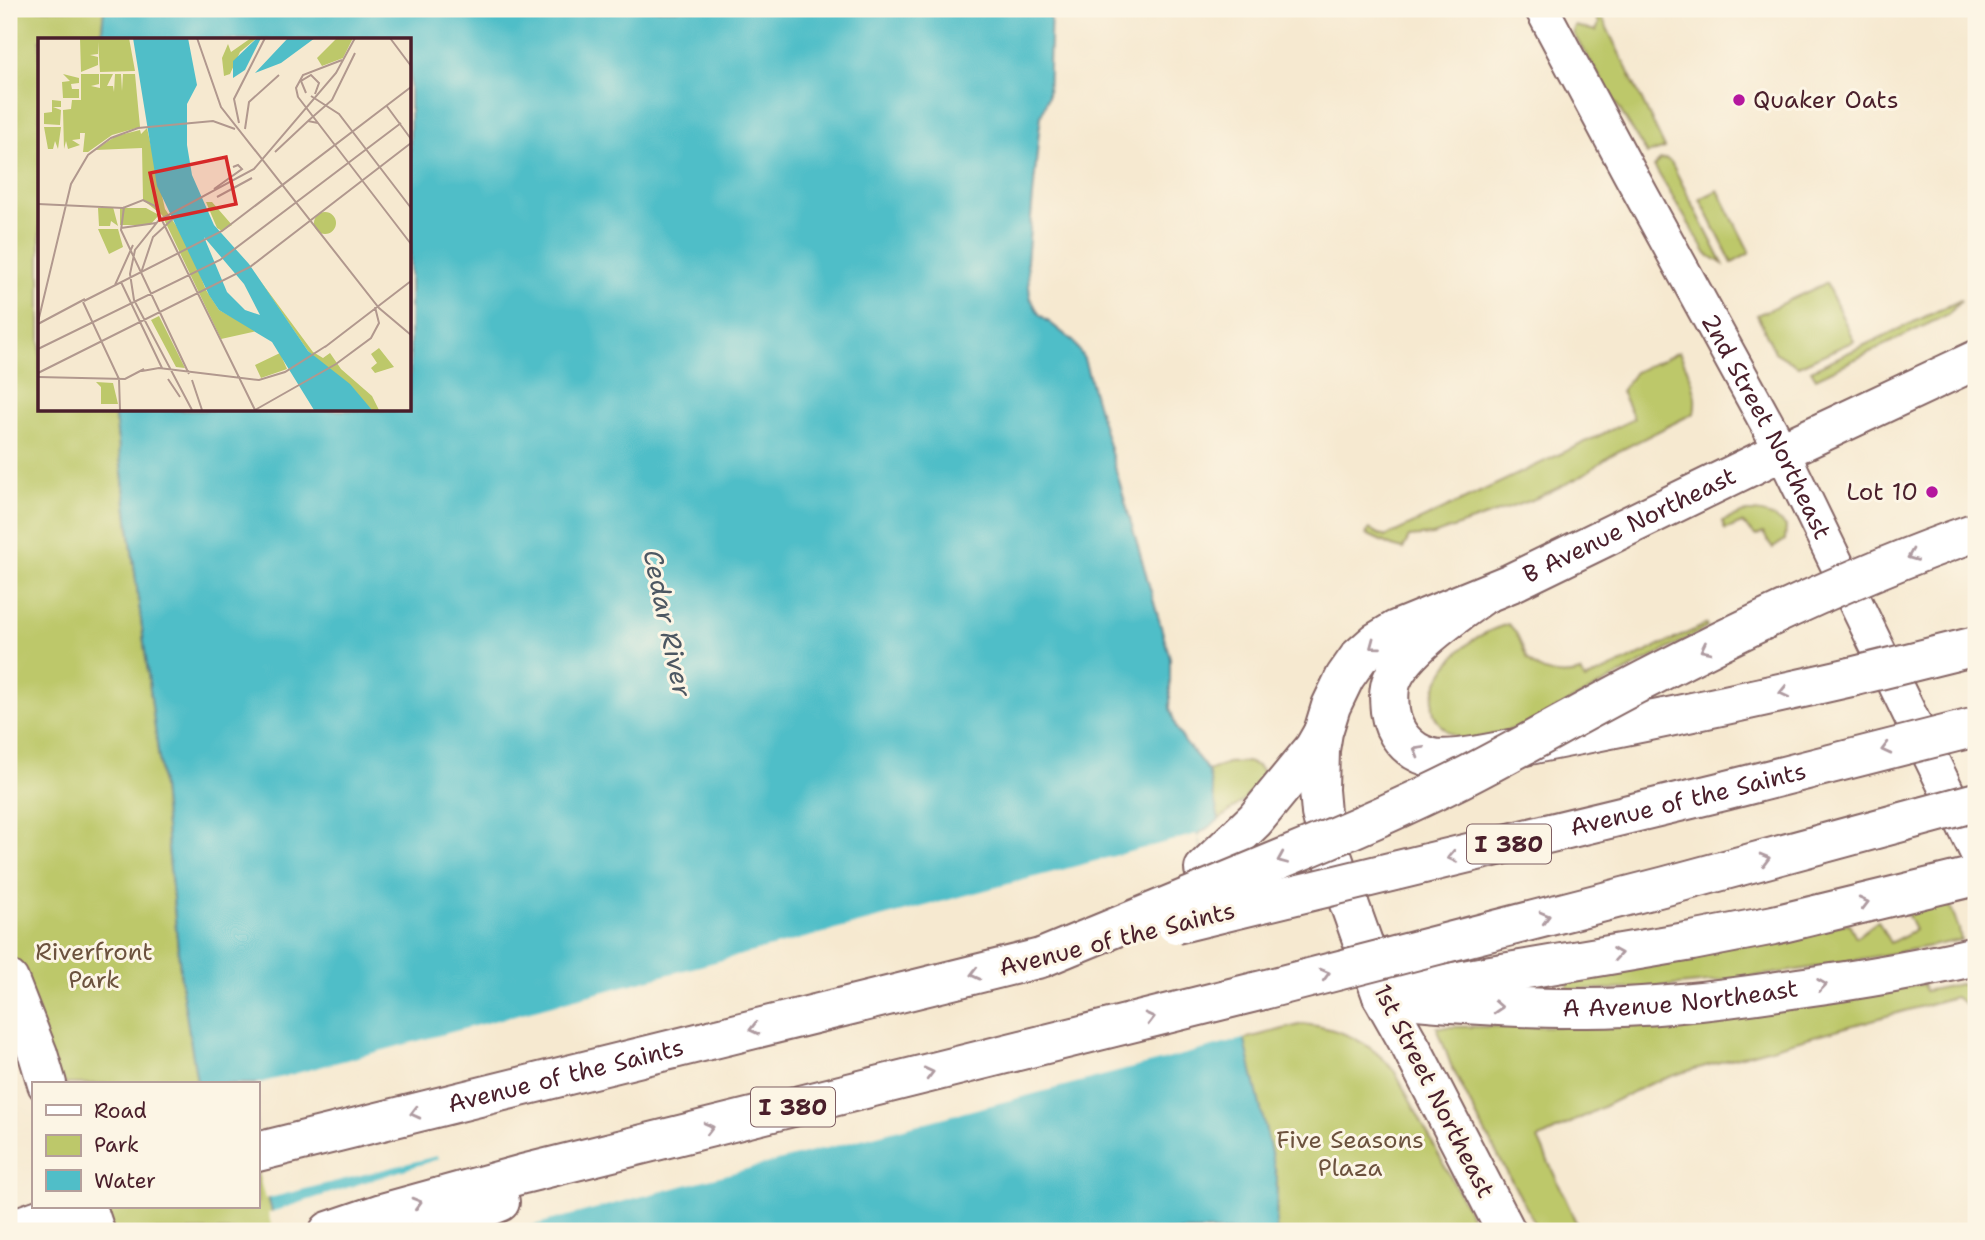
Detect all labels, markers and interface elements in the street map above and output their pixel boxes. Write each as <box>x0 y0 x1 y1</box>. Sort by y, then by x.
inset map <box>38 38 411 411</box>
place label: Quaker Oats <box>1753 84 1899 116</box>
marker: Quaker Oats <box>1731 92 1747 108</box>
street label: 2nd Street Northeast <box>1694 308 1838 545</box>
street label: B Avenue Northeast <box>1518 460 1741 591</box>
place label: Lot 10 <box>1846 476 1918 508</box>
marker: Lot 10 <box>1924 484 1940 500</box>
water label: Cedar River <box>635 546 701 701</box>
one-way arrow <box>1907 547 1919 561</box>
one-way arrow <box>1369 636 1382 649</box>
one-way arrow <box>1700 641 1712 655</box>
one-way arrow <box>1778 684 1790 698</box>
one-way arrow <box>1880 741 1892 755</box>
one-way arrow <box>1412 746 1425 759</box>
street label: Avenue of the Saints <box>1567 755 1809 844</box>
road number: I 380 <box>1467 824 1551 864</box>
one-way arrow <box>1446 849 1458 864</box>
one-way arrow <box>1277 850 1289 864</box>
one-way arrow <box>1759 853 1771 867</box>
street label: Avenue of the Saints <box>996 894 1238 984</box>
one-way arrow <box>1858 897 1870 911</box>
one-way arrow <box>1539 911 1551 925</box>
park label: Riverfront Park <box>35 936 153 996</box>
one-way arrow <box>1611 947 1623 962</box>
one-way arrow <box>969 966 981 980</box>
one-way arrow <box>1319 968 1331 982</box>
street label: A Avenue Northeast <box>1562 972 1800 1024</box>
one-way arrow <box>1816 978 1828 993</box>
street label: 1st Street Northeast <box>1366 979 1502 1203</box>
one-way arrow <box>1493 999 1504 1014</box>
one-way arrow <box>1144 1012 1156 1026</box>
one-way arrow <box>748 1021 760 1035</box>
street label: Avenue of the Saints <box>444 1031 687 1120</box>
one-way arrow <box>923 1067 935 1081</box>
legend <box>32 1082 259 1208</box>
road number: I 380 <box>751 1088 835 1126</box>
text: Road <box>94 1097 147 1125</box>
one-way arrow <box>409 1105 421 1119</box>
one-way arrow <box>703 1121 715 1136</box>
park label: Five Seasons Plaza <box>1276 1124 1424 1184</box>
text: Park <box>94 1131 139 1159</box>
text: Water <box>94 1167 156 1195</box>
one-way arrow <box>411 1197 423 1212</box>

